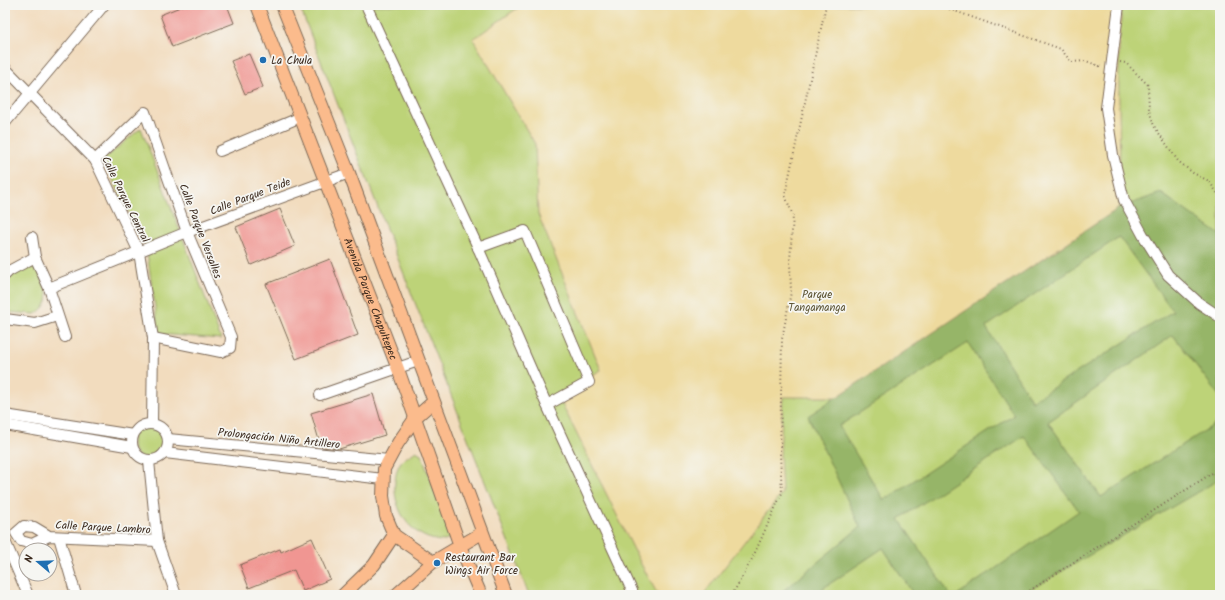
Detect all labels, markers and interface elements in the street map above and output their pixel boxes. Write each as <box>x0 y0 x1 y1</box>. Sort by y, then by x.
place label: La Chula <box>271 52 312 70</box>
marker: La Chula <box>258 55 268 65</box>
street label: Calle Parque Central <box>96 153 154 246</box>
street label: Calle Parque Teide <box>207 173 293 221</box>
street label: Calle Parque Versalles <box>174 181 227 282</box>
street label: Avenida Parque Chapultepec <box>338 235 402 363</box>
park label: Parque Tangamanga <box>788 286 846 317</box>
street label: Prolongación Niño Artillero <box>217 424 341 454</box>
street label: Calle Parque Lambro <box>55 517 151 539</box>
north arrow <box>18 542 58 582</box>
place label: Restaurant Bar Wings Air Force <box>445 549 518 580</box>
text: N <box>20 553 39 565</box>
marker: Restaurant Bar Wings Air Force <box>432 558 442 568</box>

